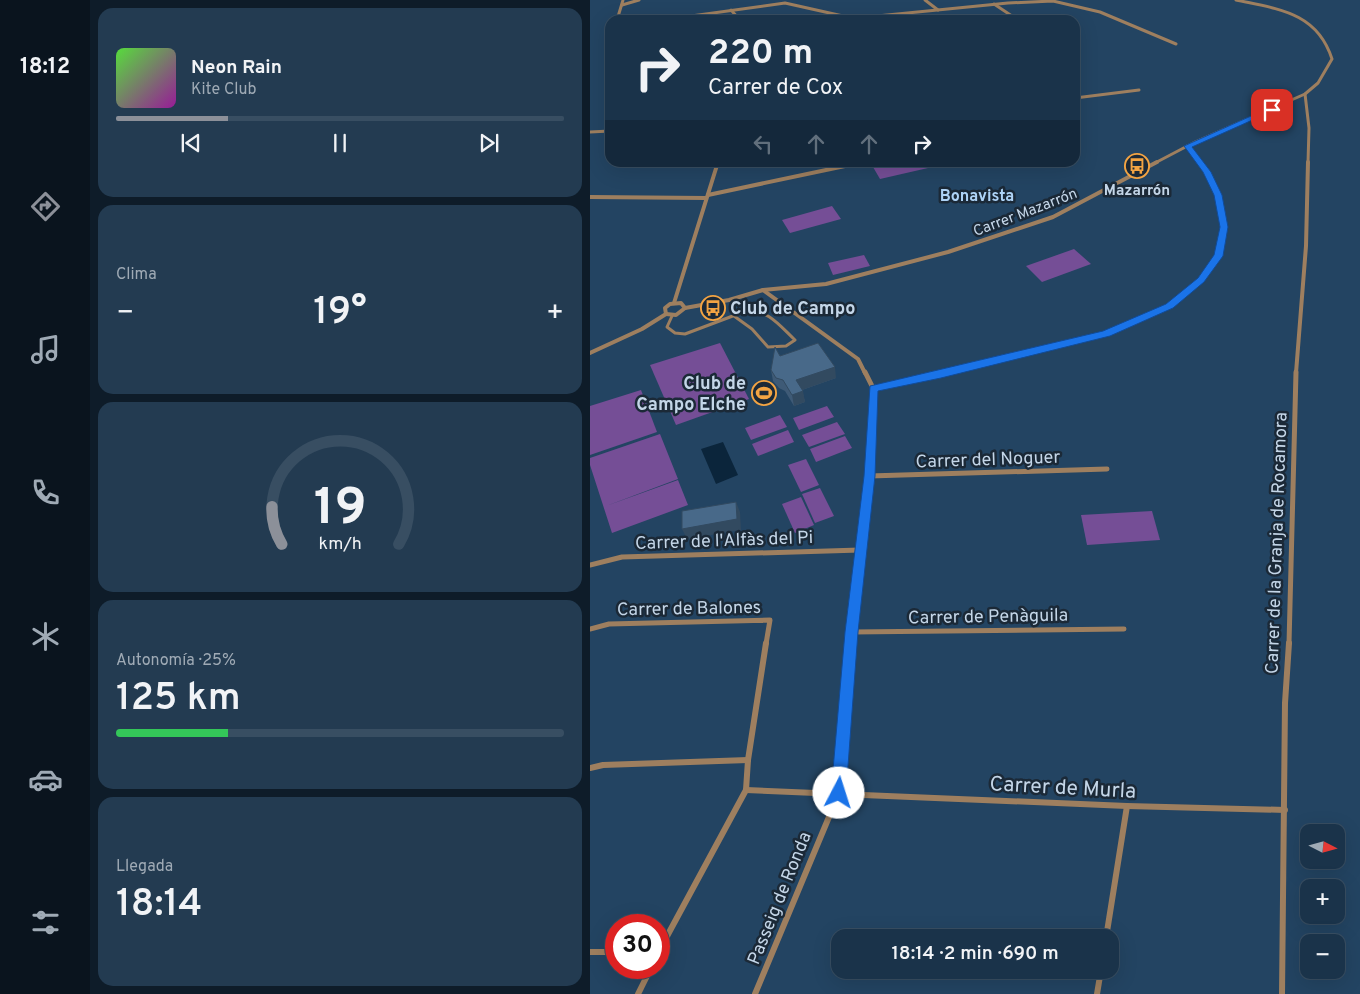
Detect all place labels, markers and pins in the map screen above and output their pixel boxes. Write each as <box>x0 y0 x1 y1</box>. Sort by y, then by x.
pin <box>1251 89 1293 131</box>
bus stop icon: Mazarrón <box>1124 153 1150 179</box>
place label: Mazarrón <box>1104 182 1170 201</box>
bus stop icon: Club de Campo <box>700 295 726 321</box>
place label: Club de Campo <box>730 298 855 321</box>
place label: Club de Campo Elche <box>636 373 746 417</box>
sports icon: Club de Campo Elche <box>751 380 777 406</box>

